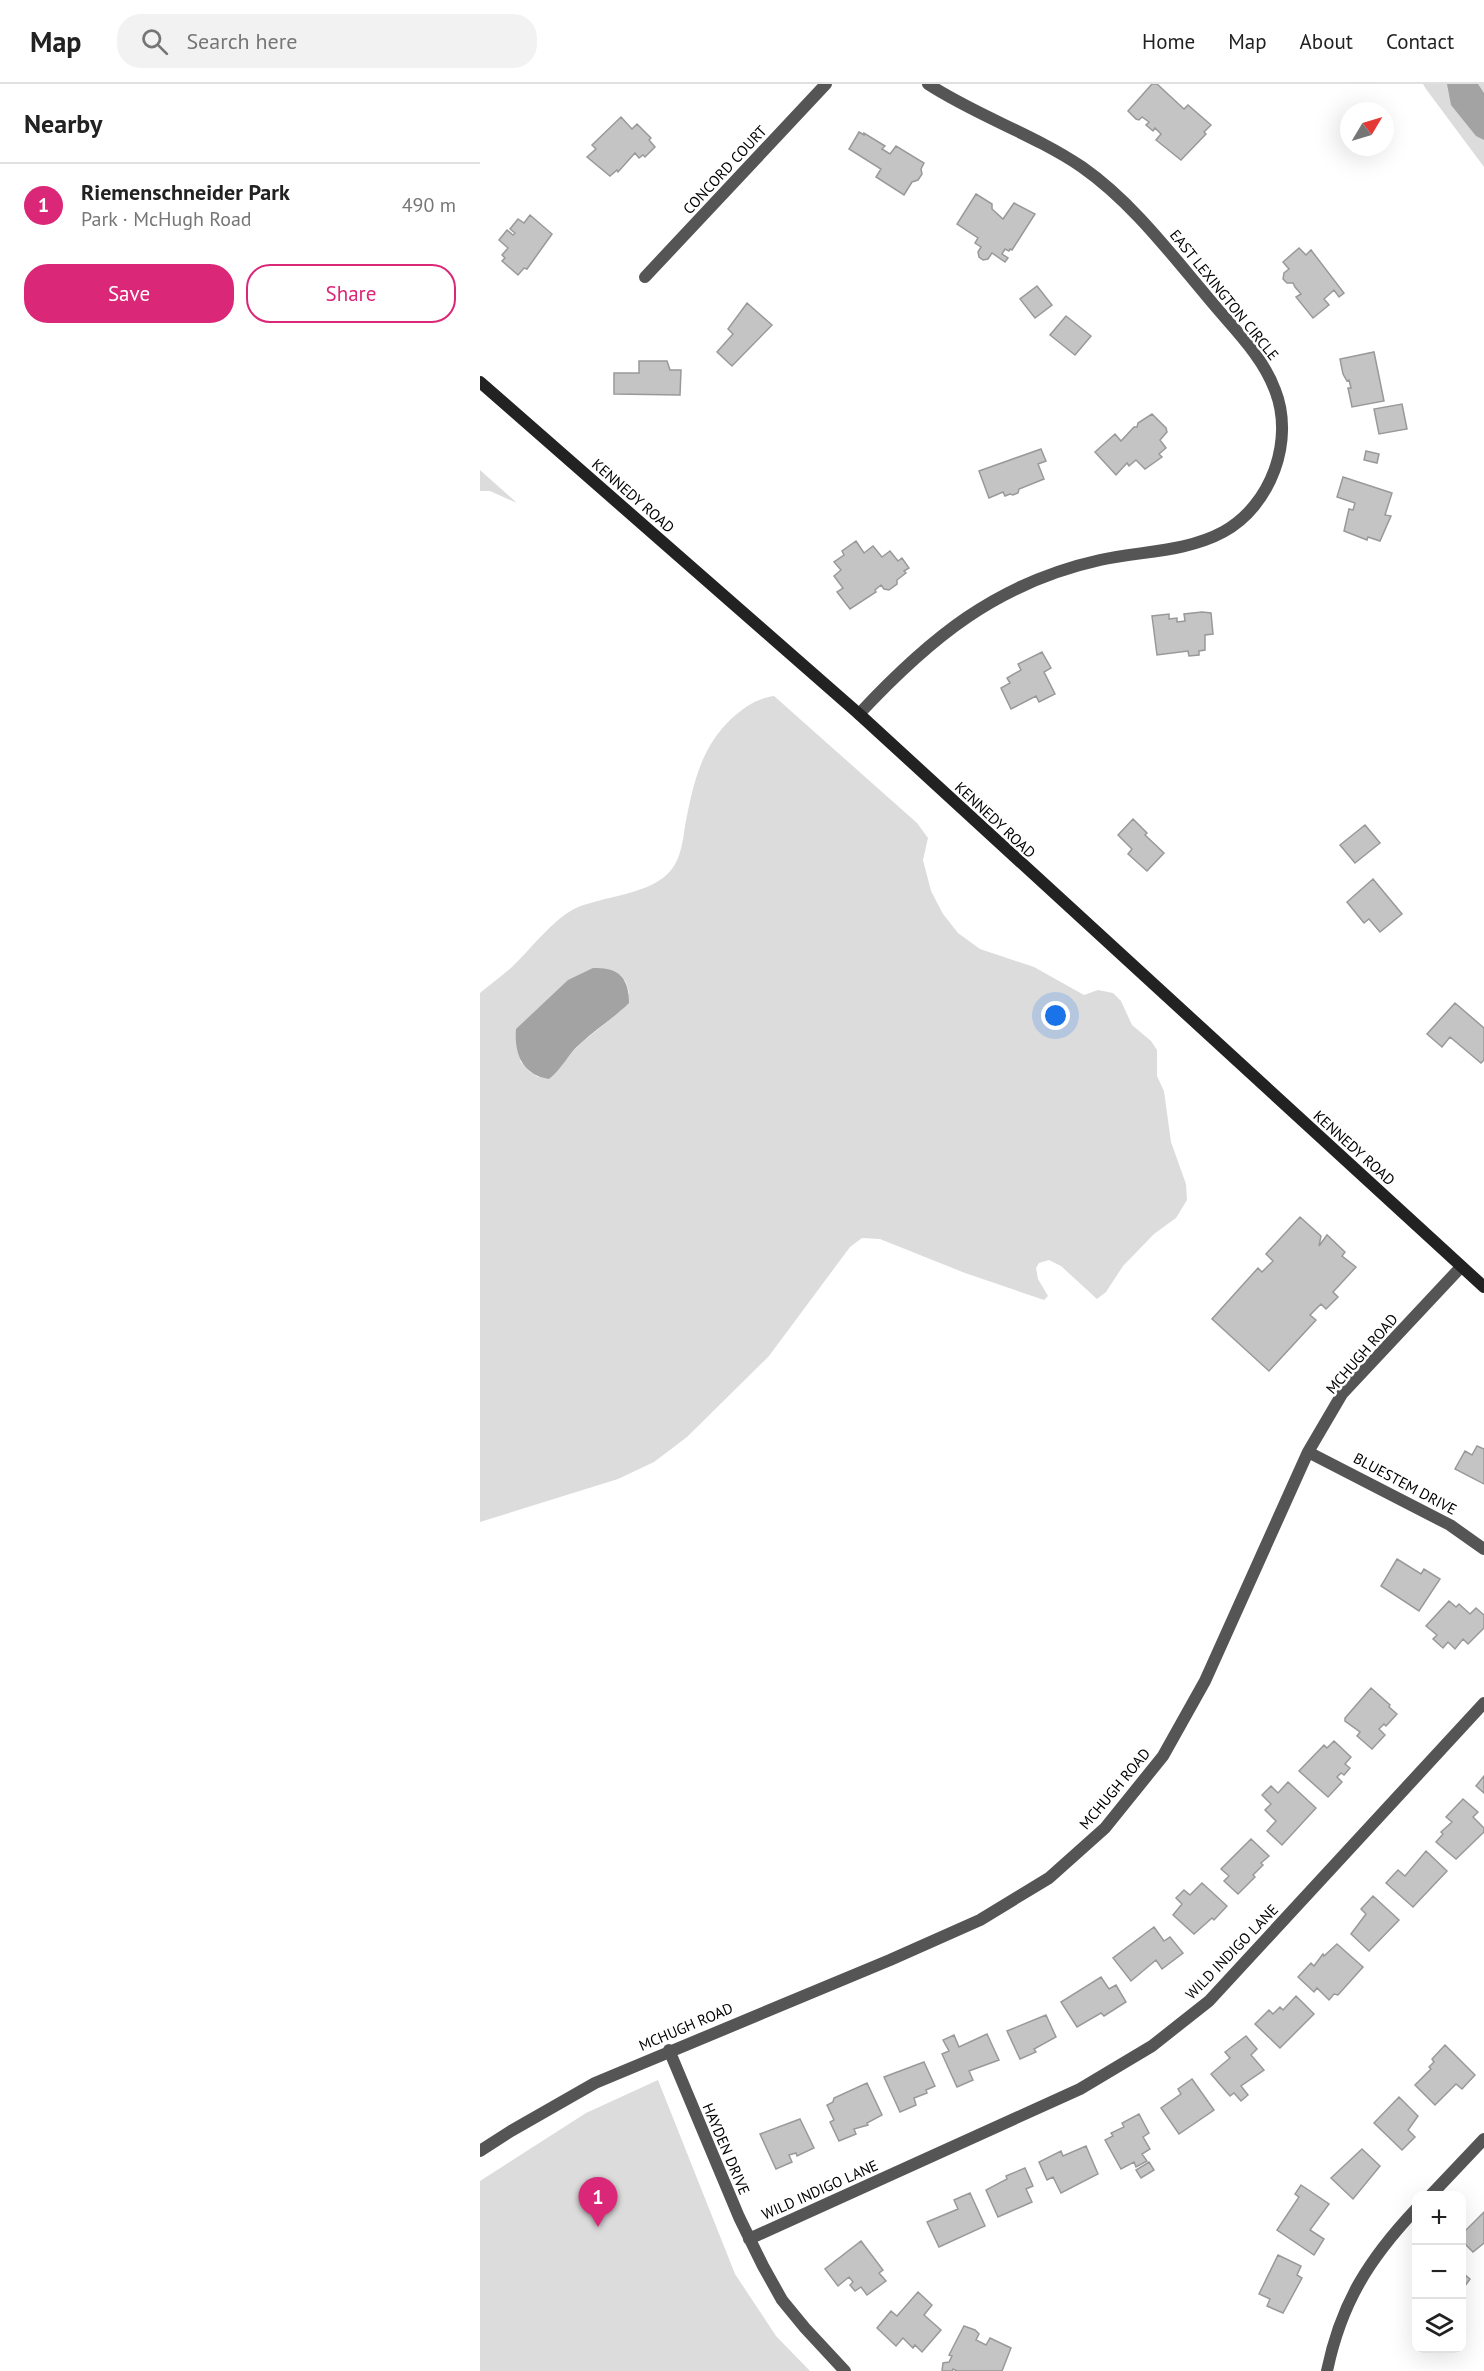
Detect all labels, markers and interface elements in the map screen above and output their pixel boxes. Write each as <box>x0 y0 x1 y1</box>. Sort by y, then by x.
search box <box>117 14 537 68</box>
text: Map <box>30 23 81 60</box>
icon: search <box>138 25 171 58</box>
text: Search here <box>186 27 297 55</box>
text: Home <box>1142 28 1195 55</box>
text: Map <box>1228 28 1267 55</box>
text: About <box>1300 28 1353 55</box>
text: Contact <box>1386 28 1454 55</box>
north arrow <box>1340 102 1394 156</box>
text: Nearby <box>24 107 102 140</box>
street label: CONCORD COURT <box>679 121 771 218</box>
text: Riemenschneider Park <box>81 178 290 206</box>
text: 1 <box>38 192 49 218</box>
text: 490 m <box>402 192 456 218</box>
text: Park · McHugh Road <box>81 206 252 232</box>
street label: EAST LEXINGTON CIRCLE <box>1166 225 1283 364</box>
button: Save <box>24 264 234 323</box>
button: Share <box>246 264 456 323</box>
street label: KENNEDY ROAD <box>588 455 679 537</box>
street label: KENNEDY ROAD <box>951 777 1040 862</box>
your location <box>1041 1001 1070 1030</box>
street label: KENNEDY ROAD <box>1310 1106 1399 1189</box>
street label: MCHUGH ROAD <box>1322 1310 1402 1398</box>
street label: BLUESTEM DRIVE <box>1350 1448 1460 1519</box>
street label: MCHUGH ROAD <box>1075 1744 1154 1833</box>
street label: WILD INDIGO LANE <box>1181 1900 1282 2003</box>
street label: MCHUGH ROAD <box>636 1998 736 2055</box>
street label: HAYDEN DRIVE <box>699 2100 754 2198</box>
street label: WILD INDIGO LANE <box>759 2155 881 2224</box>
pin: 1 <box>578 2178 618 2227</box>
map controls <box>1412 2191 1466 2353</box>
button: + <box>1412 2191 1466 2245</box>
button: − <box>1412 2245 1466 2299</box>
button: layers <box>1412 2299 1466 2353</box>

